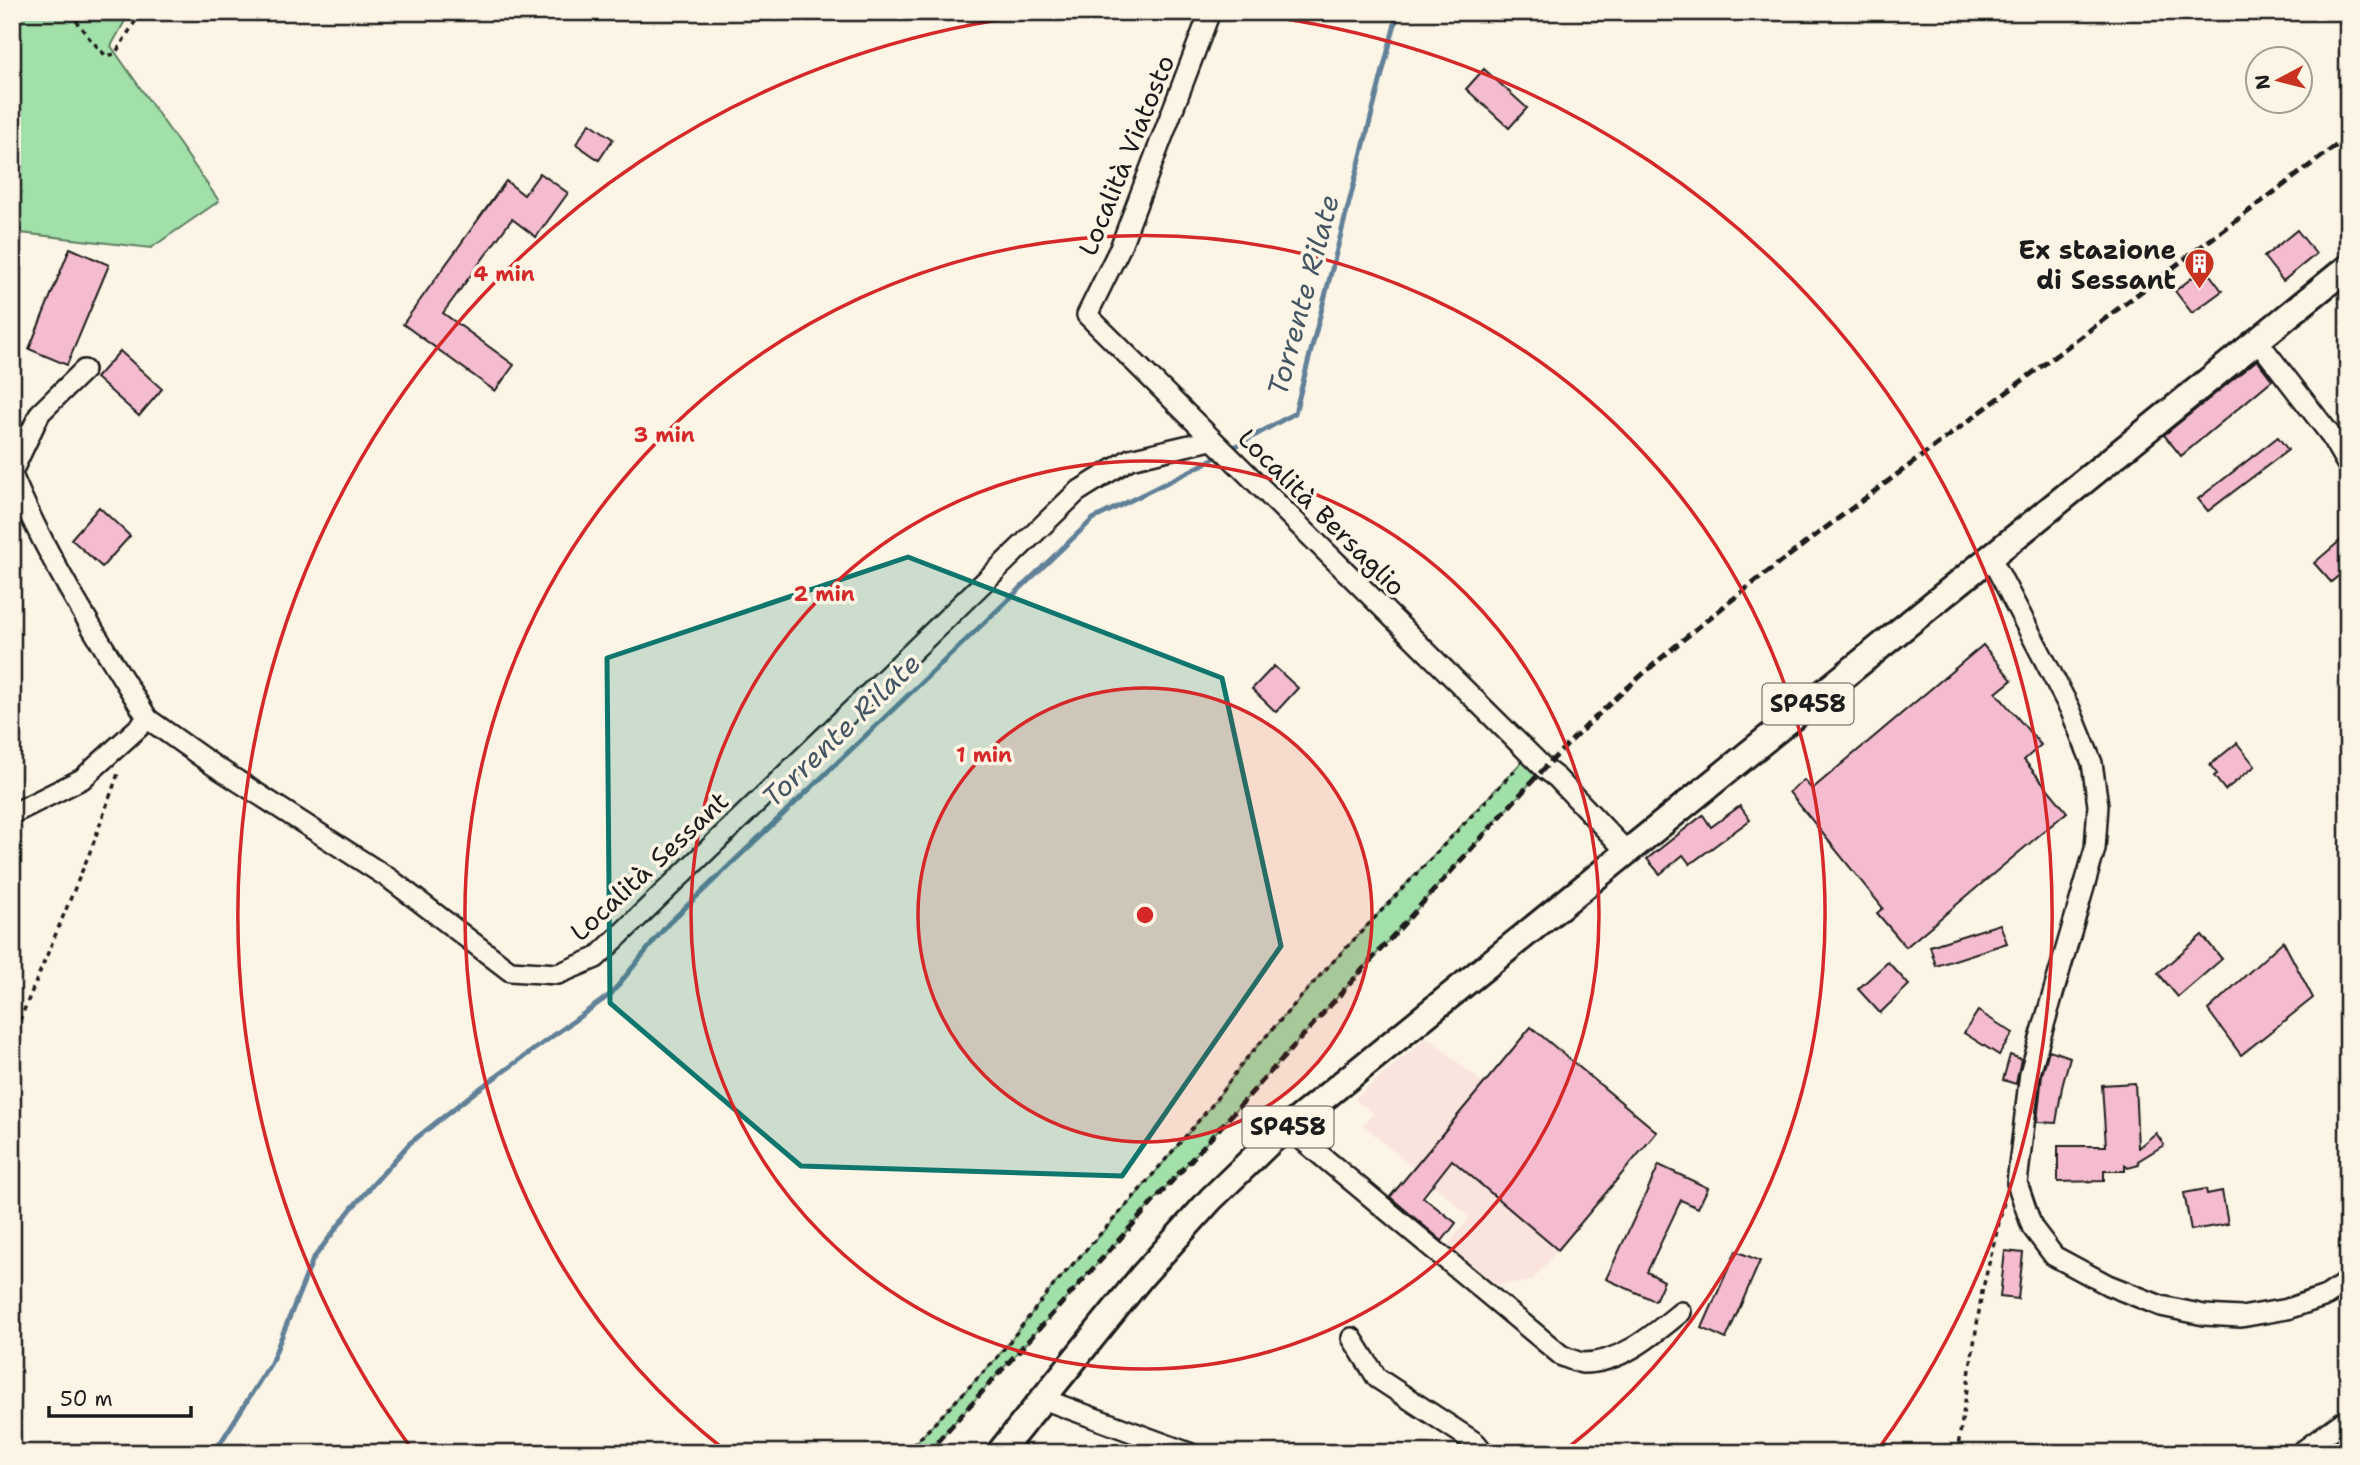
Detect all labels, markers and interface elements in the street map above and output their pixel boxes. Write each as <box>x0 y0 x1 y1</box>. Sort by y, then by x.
north arrow <box>2244 46 2314 116</box>
street label: Località Viatosto <box>1070 49 1182 261</box>
text: N <box>2249 73 2276 91</box>
water label: Torrente Rilate <box>1258 190 1348 400</box>
place label: Ex stazione di Sessant <box>2018 232 2176 297</box>
building icon: Ex stazione di Sessant <box>2182 247 2216 291</box>
text: 4 min <box>473 260 535 288</box>
text: 3 min <box>633 421 695 449</box>
street label: Località Bersaglio <box>1231 421 1413 603</box>
text: 2 min <box>793 580 855 608</box>
water label: Torrente Rilate <box>753 644 929 816</box>
road number: SP458 <box>1762 684 1854 724</box>
text: 1 min <box>956 741 1012 769</box>
street label: Località Sessant <box>562 783 736 949</box>
centre of rings <box>1133 903 1157 927</box>
road number: SP458 <box>1242 1106 1334 1148</box>
scale bar <box>49 1374 191 1418</box>
text: 50 m <box>60 1385 113 1413</box>

